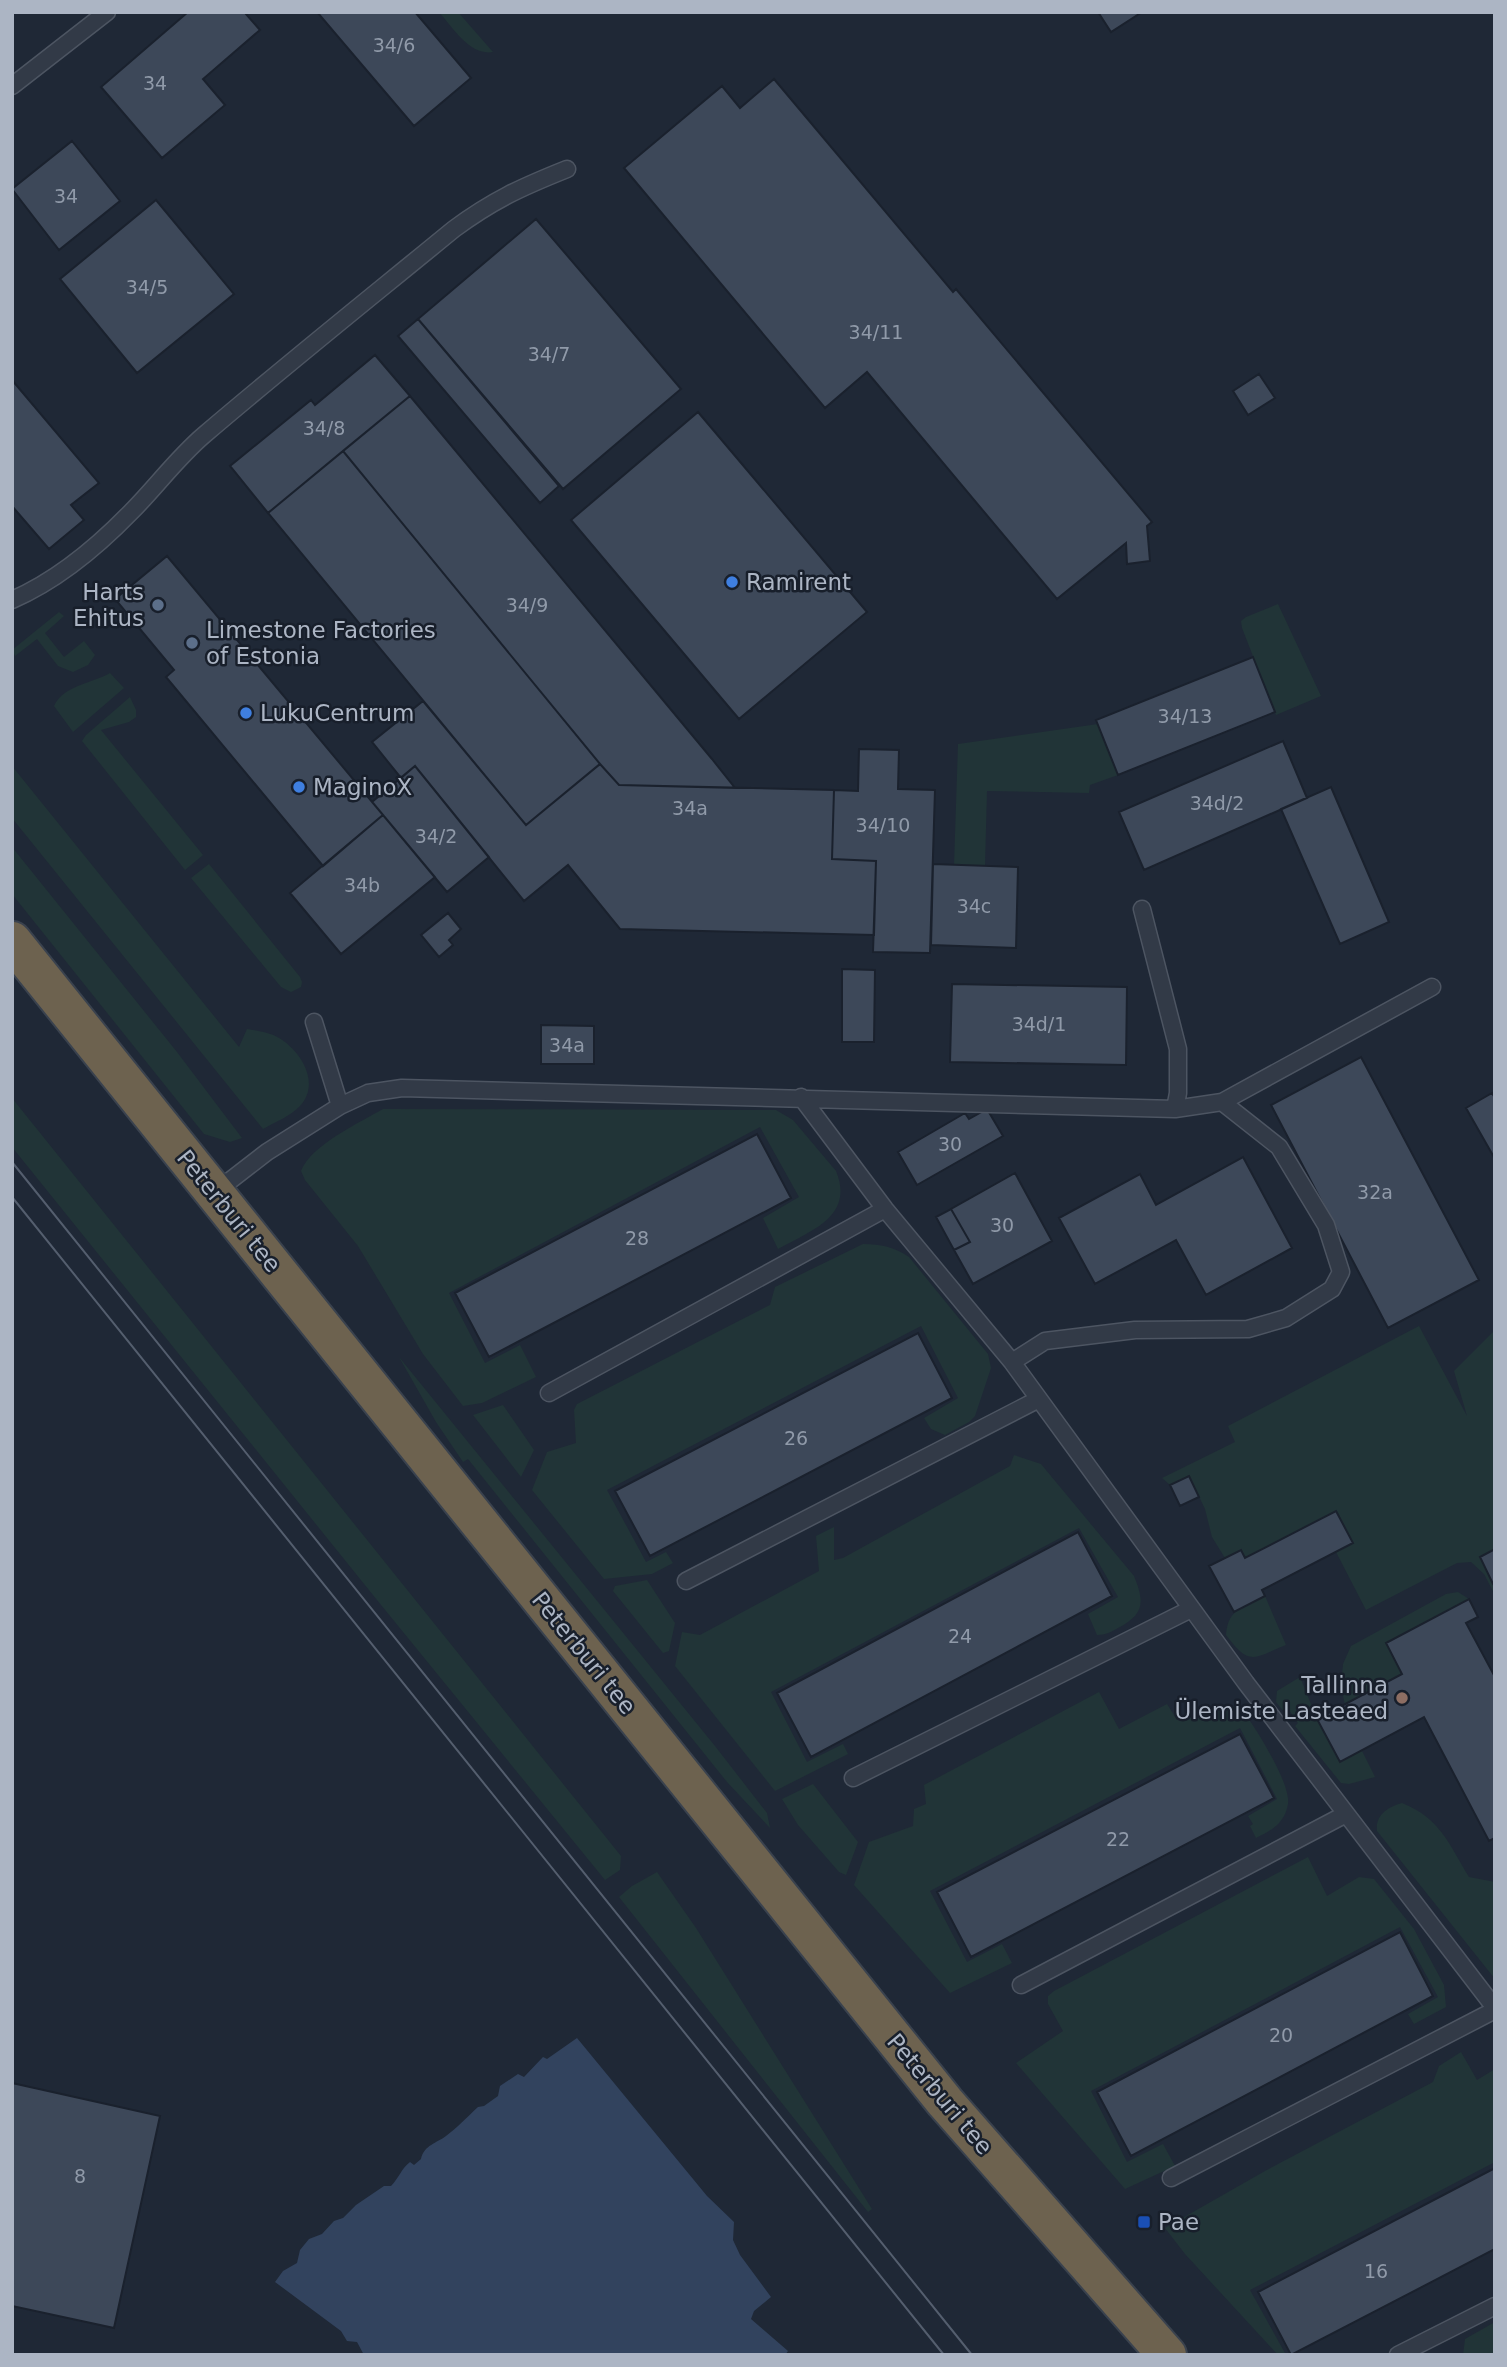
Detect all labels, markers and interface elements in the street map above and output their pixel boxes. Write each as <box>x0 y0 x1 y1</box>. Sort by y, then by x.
house number: 34/6 <box>373 34 415 56</box>
house number: 34 <box>143 72 167 94</box>
house number: 34 <box>54 185 78 207</box>
house number: 34/5 <box>126 276 168 298</box>
house number: 34/11 <box>849 321 903 343</box>
house number: 34/7 <box>528 343 570 365</box>
house number: 34/8 <box>303 417 345 439</box>
place label: Ramirent <box>746 569 851 595</box>
marker: Ramirent <box>724 574 740 590</box>
place label: Harts Ehitus <box>73 579 144 631</box>
house number: 34/9 <box>506 594 548 616</box>
marker: Harts Ehitus <box>150 597 166 613</box>
place label: Limestone Factories of Estonia <box>206 617 436 669</box>
marker: Limestone Factories of Estonia <box>184 635 200 651</box>
place label: LukuCentrum <box>260 700 414 726</box>
marker: LukuCentrum <box>238 705 254 721</box>
house number: 34/13 <box>1158 705 1212 727</box>
place label: MaginoX <box>313 774 413 800</box>
marker: MaginoX <box>291 779 307 795</box>
house number: 34d/2 <box>1190 792 1244 814</box>
house number: 34a <box>672 797 708 819</box>
house number: 34/10 <box>856 814 910 836</box>
house number: 34/2 <box>415 825 457 847</box>
house number: 34b <box>344 874 380 896</box>
house number: 34c <box>957 895 991 917</box>
house number: 34d/1 <box>1012 1013 1066 1035</box>
house number: 34a <box>549 1034 585 1056</box>
house number: 30 <box>938 1133 962 1155</box>
street label: Peterburi tee <box>172 1145 286 1277</box>
house number: 32a <box>1357 1181 1393 1203</box>
house number: 30 <box>990 1214 1014 1236</box>
house number: 28 <box>625 1227 649 1249</box>
house number: 26 <box>784 1427 808 1449</box>
street label: Peterburi tee <box>527 1587 641 1719</box>
house number: 24 <box>948 1625 972 1647</box>
place label: Tallinna Ülemiste Lasteaed <box>1174 1672 1388 1724</box>
marker: Tallinna Ülemiste Lasteaed <box>1394 1690 1410 1706</box>
house number: 22 <box>1106 1828 1130 1850</box>
house number: 20 <box>1269 2024 1293 2046</box>
street label: Peterburi tee <box>882 2028 998 2160</box>
house number: 8 <box>74 2165 86 2187</box>
place label: Pae <box>1158 2209 1199 2235</box>
marker: Pae <box>1136 2214 1152 2230</box>
house number: 16 <box>1364 2260 1388 2282</box>

